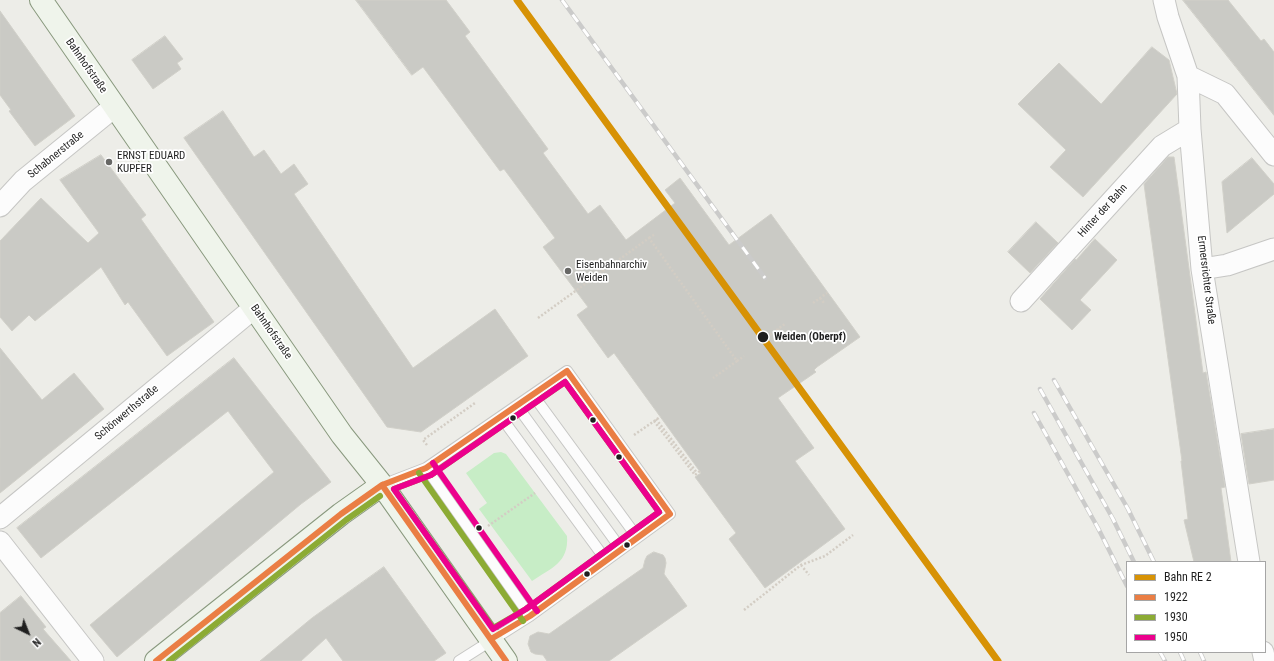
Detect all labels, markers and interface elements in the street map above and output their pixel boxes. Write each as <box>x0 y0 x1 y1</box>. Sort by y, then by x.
street label: Bahnhofstraße <box>62 36 110 96</box>
street label: Schabnerstraße <box>25 128 87 182</box>
place label: ERNST EDUARD KUPFER <box>117 149 185 175</box>
marker: ERNST EDUARD KUPFER <box>104 157 114 167</box>
street label: Hinter der Bahn <box>1076 182 1130 240</box>
street label: Ermersrichter Straße <box>1194 235 1218 325</box>
place label: Eisenbahnarchiv Weiden <box>576 258 647 284</box>
marker: Eisenbahnarchiv Weiden <box>563 266 573 276</box>
street label: Bahnhofstraße <box>247 302 295 362</box>
marker: Weiden (Oberpf) <box>756 330 770 344</box>
place label: Weiden (Oberpf) <box>774 330 846 344</box>
street label: Schönwerthstraße <box>92 383 162 443</box>
unlabelled marker <box>508 413 518 423</box>
unlabelled marker <box>588 415 598 425</box>
unlabelled marker <box>614 452 624 462</box>
unlabelled marker <box>474 523 484 533</box>
unlabelled marker <box>622 540 632 550</box>
legend <box>1126 561 1266 653</box>
unlabelled marker <box>582 569 592 579</box>
text: Bahn RE 2 <box>1164 570 1212 584</box>
text: 1922 <box>1164 590 1188 604</box>
text: 1930 <box>1164 610 1188 624</box>
north arrow <box>8 613 48 653</box>
text: 1950 <box>1164 630 1188 644</box>
text: N <box>30 635 43 649</box>

